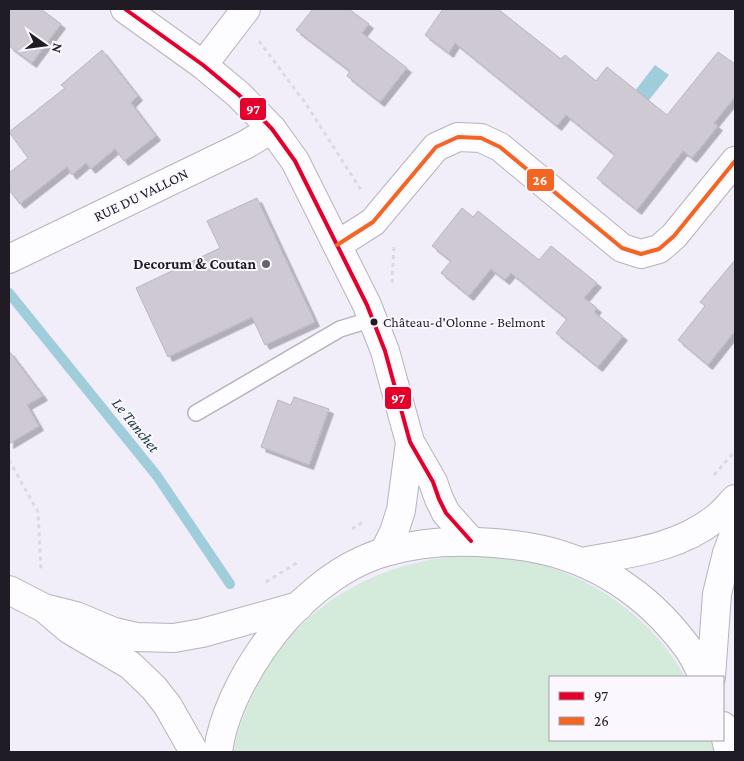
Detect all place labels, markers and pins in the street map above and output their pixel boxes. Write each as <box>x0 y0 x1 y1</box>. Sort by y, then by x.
place label: Decorum & Coutan <box>133 256 256 272</box>
marker: Decorum & Coutan <box>260 258 272 270</box>
place label: Château-d'Olonne - Belmont <box>383 314 545 330</box>
marker: Château-d'Olonne - Belmont <box>369 317 379 327</box>

